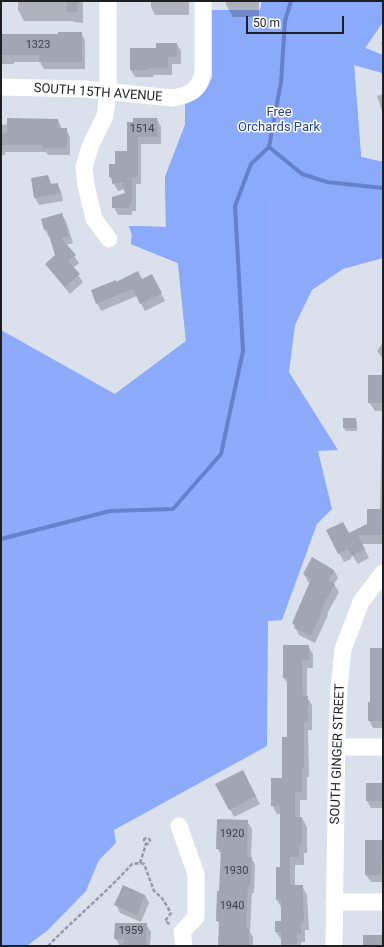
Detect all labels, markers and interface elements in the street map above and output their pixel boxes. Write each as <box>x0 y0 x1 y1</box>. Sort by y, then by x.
scale bar <box>248 8 346 34</box>
text: 50 m <box>253 16 280 30</box>
house number: 1323 <box>26 38 50 52</box>
street label: SOUTH 15TH AVENUE <box>33 81 163 105</box>
park label: Free Orchards Park <box>238 105 320 136</box>
house number: 1514 <box>130 122 154 136</box>
street label: SOUTH GINGER STREET <box>328 683 348 825</box>
house number: 1920 <box>220 827 244 841</box>
house number: 1930 <box>224 864 248 878</box>
house number: 1940 <box>220 899 244 913</box>
house number: 1959 <box>119 924 143 938</box>

